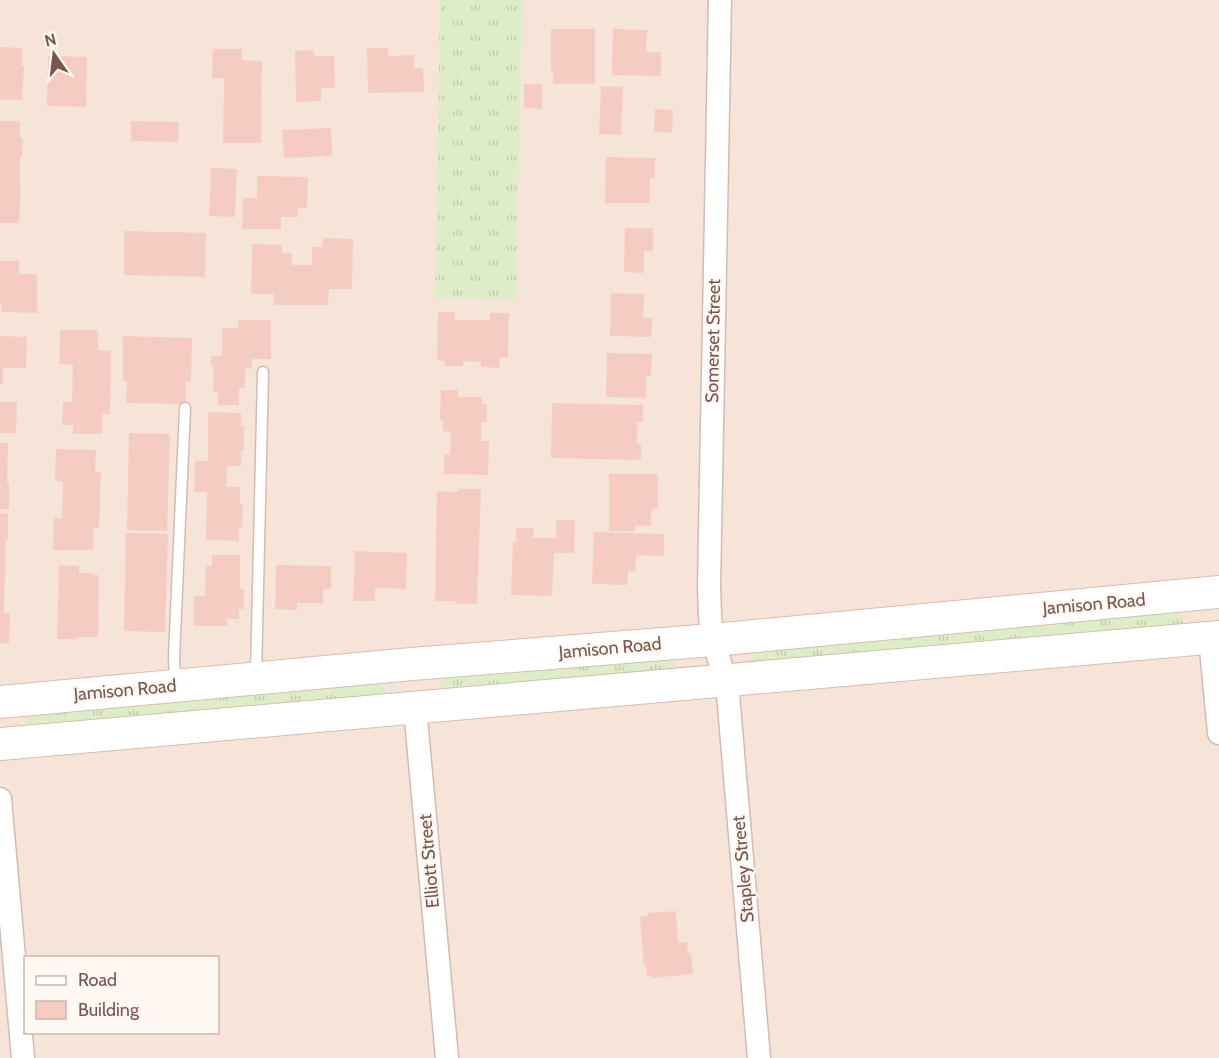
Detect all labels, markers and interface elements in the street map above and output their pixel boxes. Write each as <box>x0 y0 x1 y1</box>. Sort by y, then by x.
north arrow <box>24 24 84 84</box>
text: N <box>43 29 58 51</box>
street label: Somerset Street <box>701 279 725 403</box>
street label: Jamison Road <box>1041 589 1146 620</box>
street label: Jamison Road <box>557 633 662 664</box>
street label: Jamison Road <box>72 675 177 706</box>
street label: Elliott Street <box>414 813 444 909</box>
street label: Stapley Street <box>727 814 759 924</box>
legend <box>24 956 219 1034</box>
text: Road <box>78 969 117 991</box>
text: Building <box>78 999 140 1021</box>

